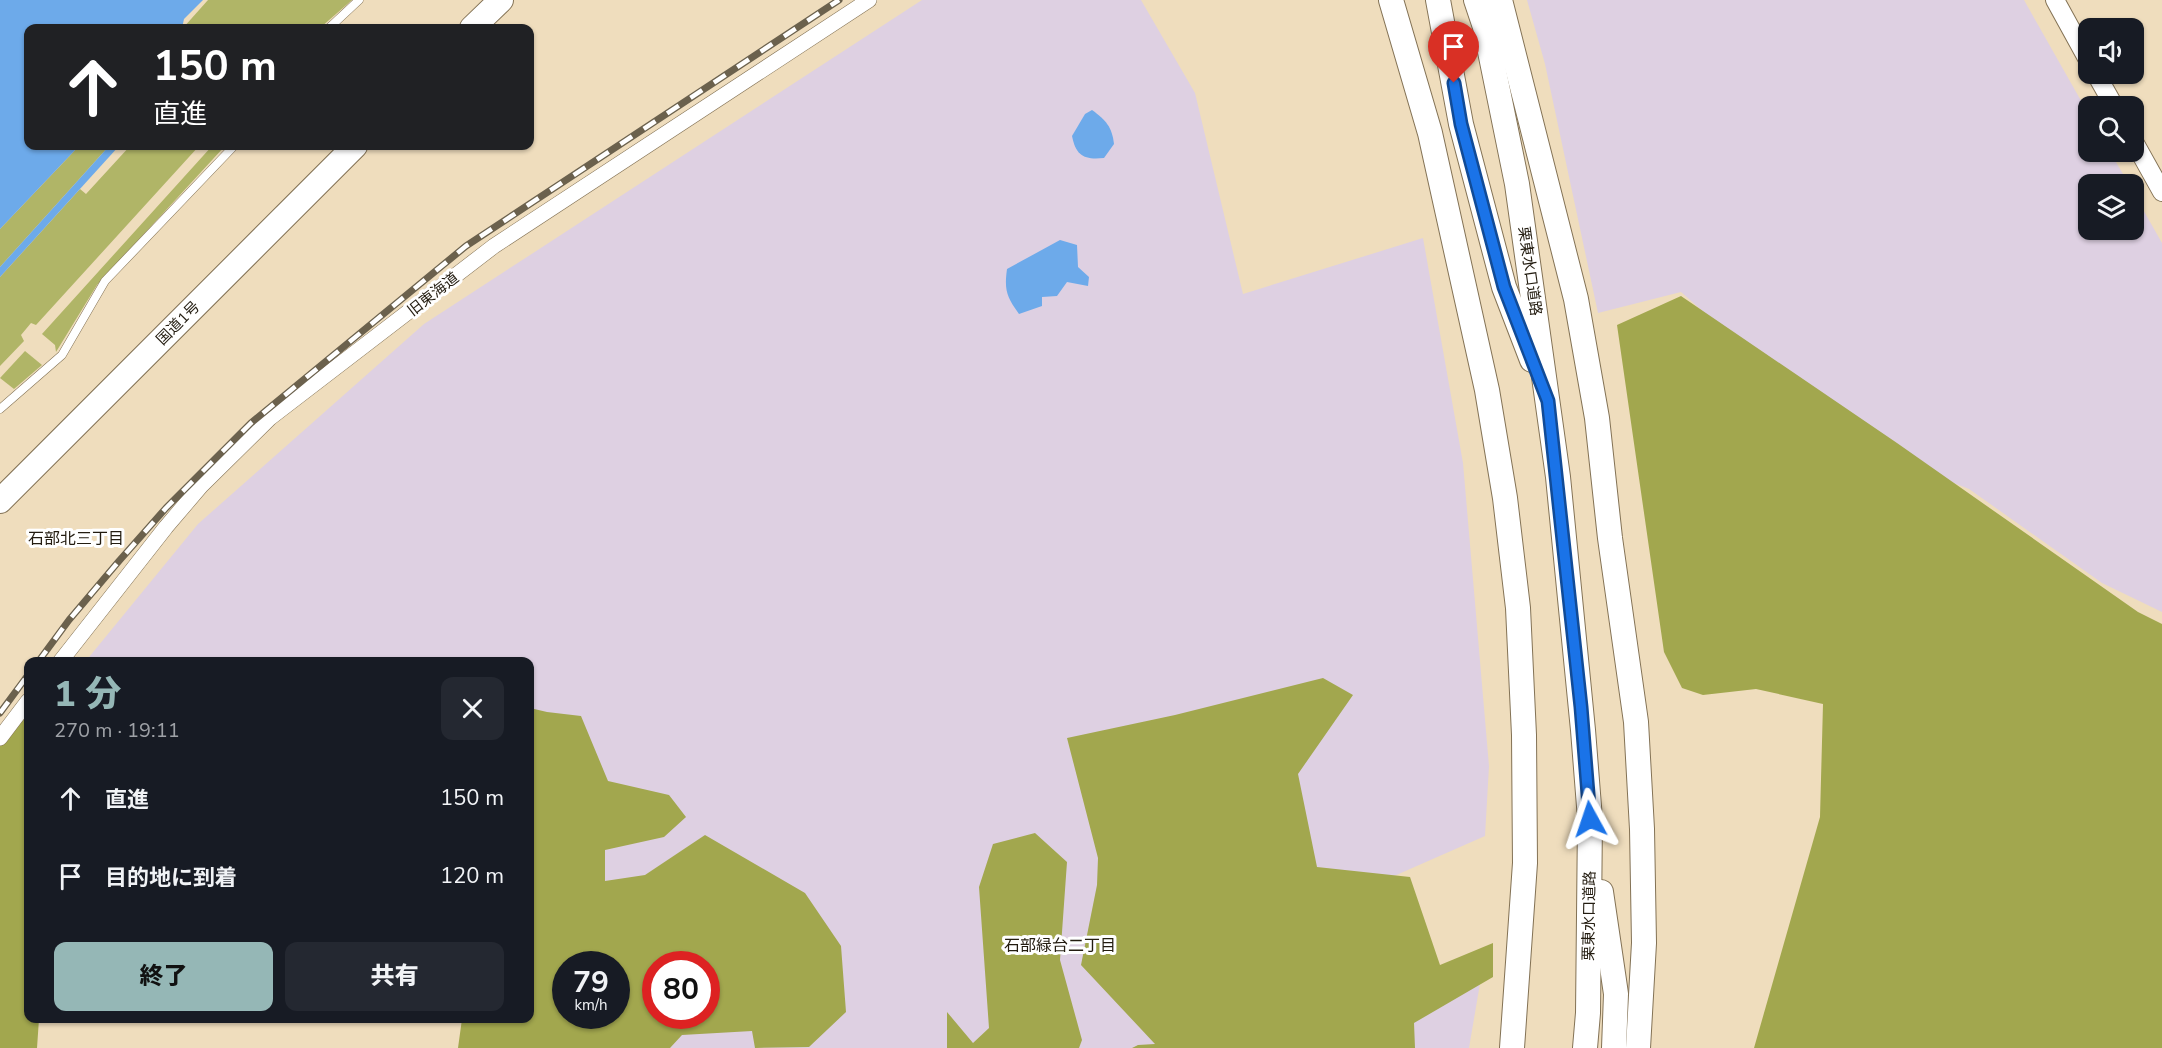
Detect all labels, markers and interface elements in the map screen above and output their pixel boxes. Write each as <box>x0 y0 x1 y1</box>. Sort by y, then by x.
map controls <box>2078 18 2144 240</box>
button: sound <box>2078 18 2144 84</box>
pin <box>1428 21 1479 83</box>
icon: arrive <box>1437 30 1470 63</box>
text: 150 m <box>153 38 277 95</box>
icon: ahead <box>54 48 132 126</box>
text: 直進 <box>153 96 207 133</box>
button: search <box>2078 96 2144 162</box>
button: layers <box>2078 174 2144 240</box>
street label: 栗東水口道路 <box>1514 225 1546 317</box>
street label: 旧東海道 <box>403 268 463 320</box>
street label: 国道1号 <box>152 297 204 349</box>
district label: 石部北三丁目 <box>28 528 124 550</box>
text: 1 分 <box>54 670 122 719</box>
button: close <box>441 677 504 740</box>
text: 270 m · 19:11 <box>54 717 180 744</box>
icon: ahead <box>54 782 87 815</box>
text: 150 m <box>440 783 504 813</box>
text: 直進 <box>105 785 149 815</box>
position arrow <box>1558 787 1622 851</box>
icon: arrive <box>54 860 87 893</box>
text: 120 m <box>440 861 504 891</box>
text: 目的地に到着 <box>105 863 237 893</box>
street label: 栗東水口道路 <box>1578 871 1600 961</box>
district label: 石部緑台二丁目 <box>1004 935 1116 957</box>
button: 終了 <box>54 942 273 1011</box>
button: 共有 <box>285 942 504 1011</box>
speed limit sign: 80 <box>642 951 720 1029</box>
text: 79 <box>573 962 609 1003</box>
text: km/h <box>574 995 608 1015</box>

